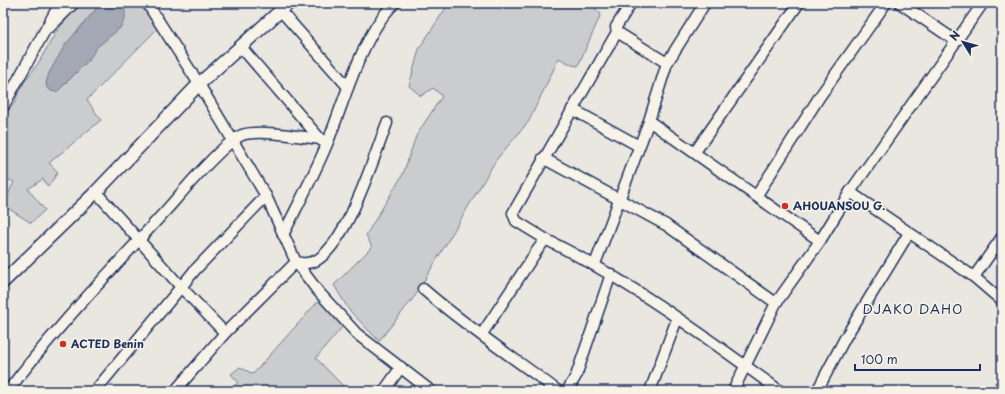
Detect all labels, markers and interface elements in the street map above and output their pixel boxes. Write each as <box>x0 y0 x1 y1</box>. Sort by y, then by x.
north arrow <box>943 22 983 62</box>
text: N <box>945 27 964 44</box>
place label: AHOUANSOU G. <box>793 197 885 214</box>
marker: AHOUANSOU G. <box>780 201 790 211</box>
district label: DJAKO DAHO <box>863 299 963 318</box>
place label: ACTED Benin <box>70 335 144 352</box>
marker: ACTED Benin <box>58 339 68 349</box>
scale bar <box>855 346 980 372</box>
text: 100 m <box>861 350 898 368</box>

